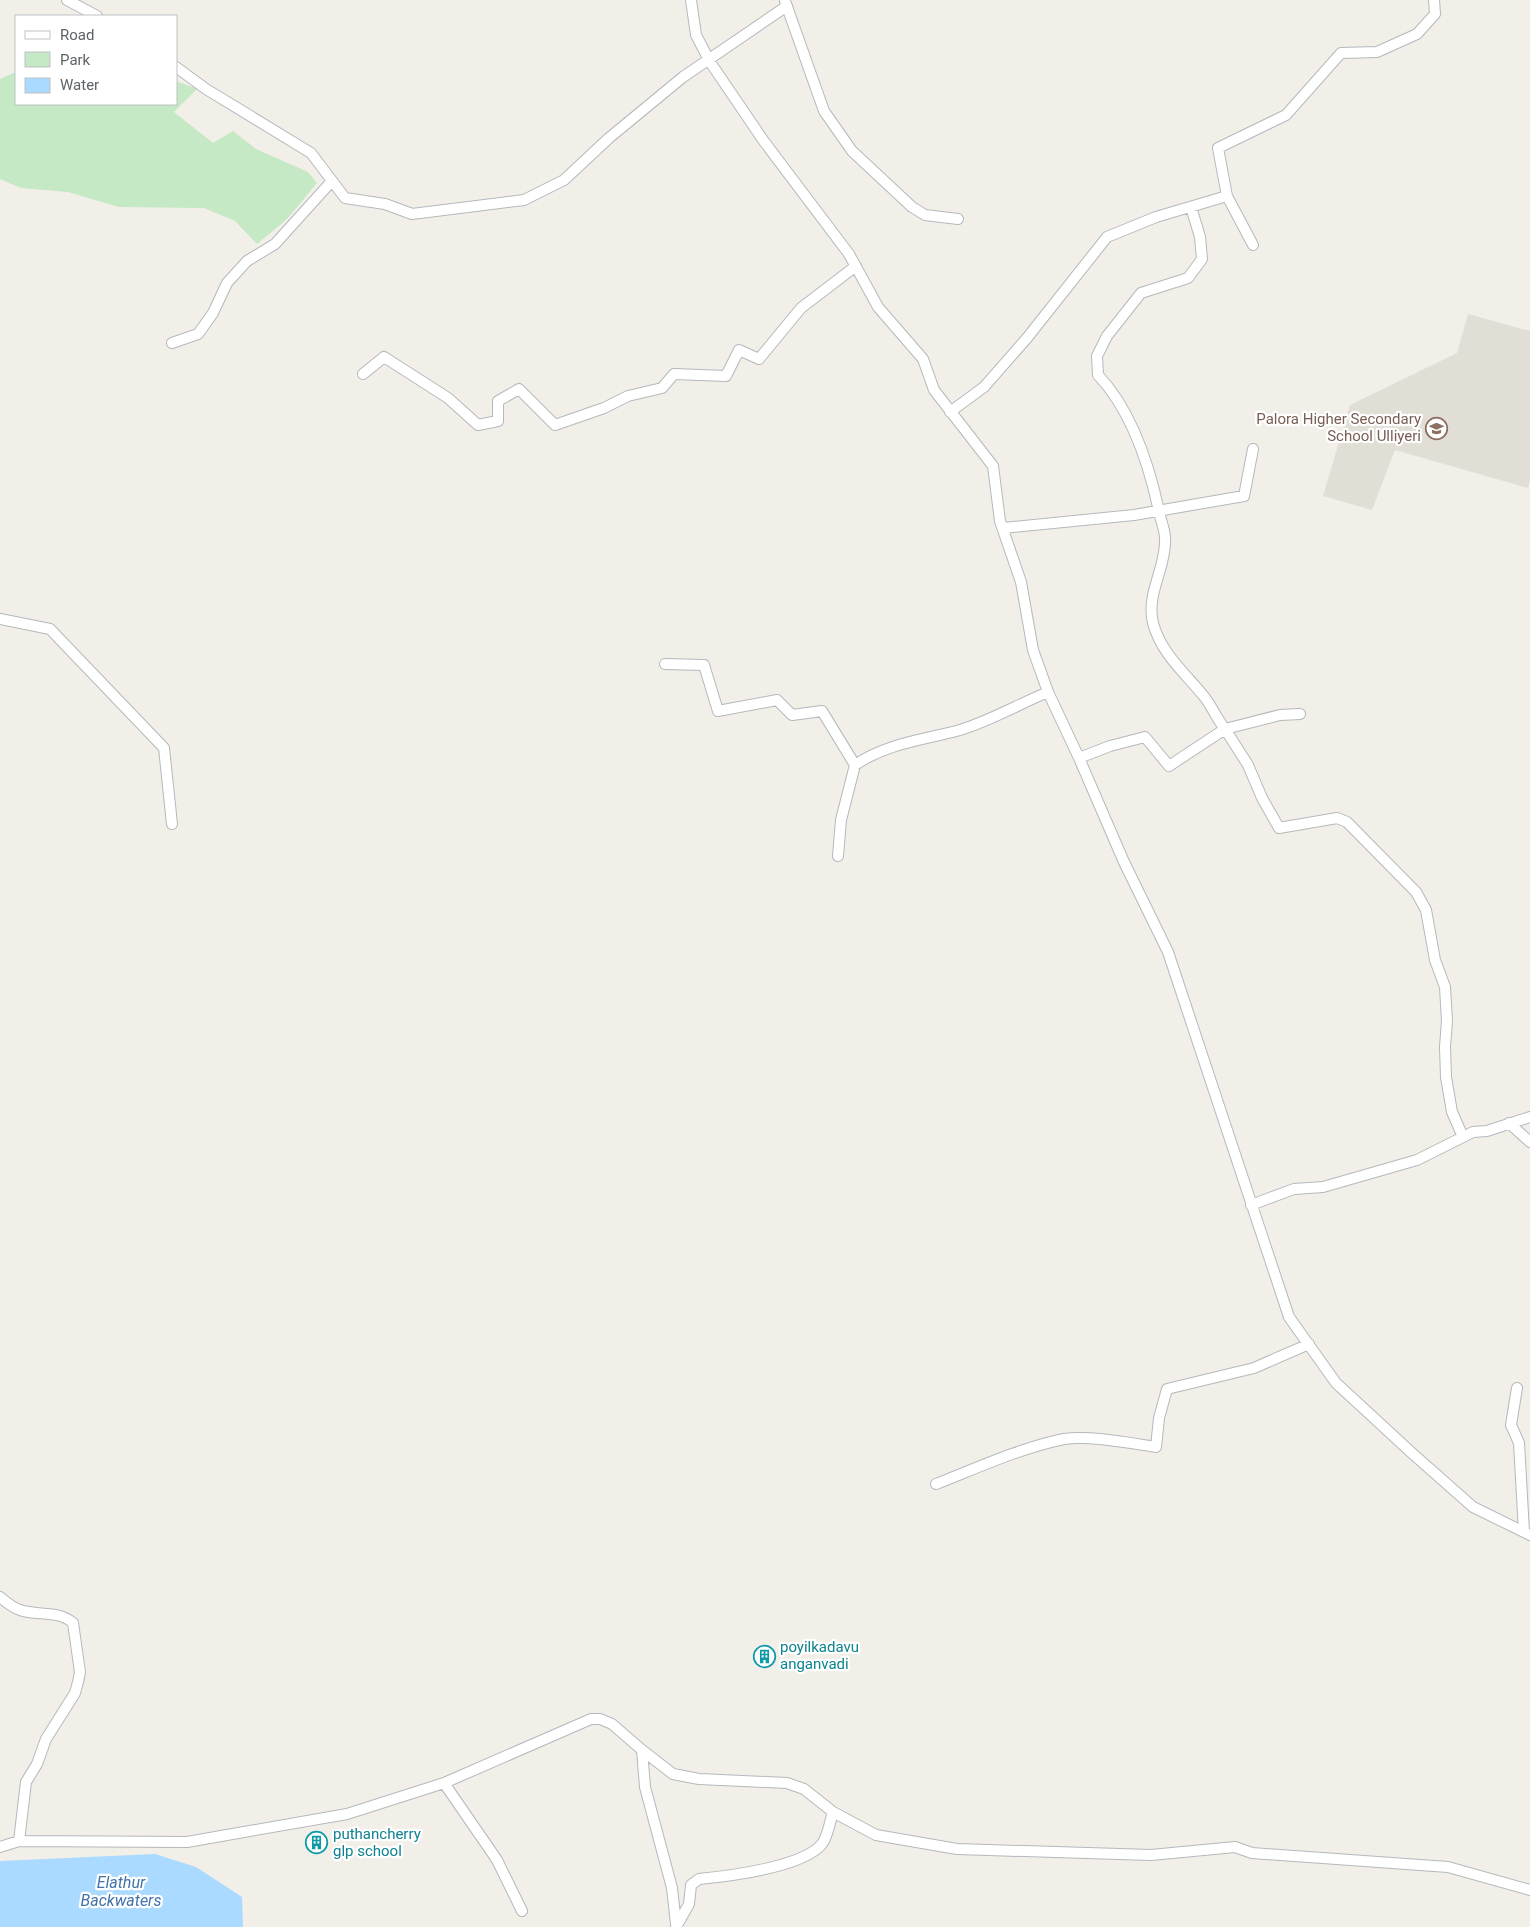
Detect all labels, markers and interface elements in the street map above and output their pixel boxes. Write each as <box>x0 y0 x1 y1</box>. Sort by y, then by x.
legend <box>15 15 178 105</box>
text: Road <box>60 26 94 44</box>
text: Park <box>60 51 91 69</box>
text: Water <box>60 76 99 94</box>
place label: Palora Higher Secondary School Ulliyeri <box>1256 410 1421 445</box>
school or university icon: Palora Higher Secondary School Ulliyeri <box>1425 416 1449 440</box>
place label: poyilkadavu anganvadi <box>780 1638 859 1673</box>
building icon: poyilkadavu anganvadi <box>752 1644 776 1668</box>
place label: puthancherry glp school <box>333 1825 421 1860</box>
building icon: puthancherry glp school <box>305 1831 329 1855</box>
water label: Elathur Backwaters <box>81 1873 161 1910</box>

